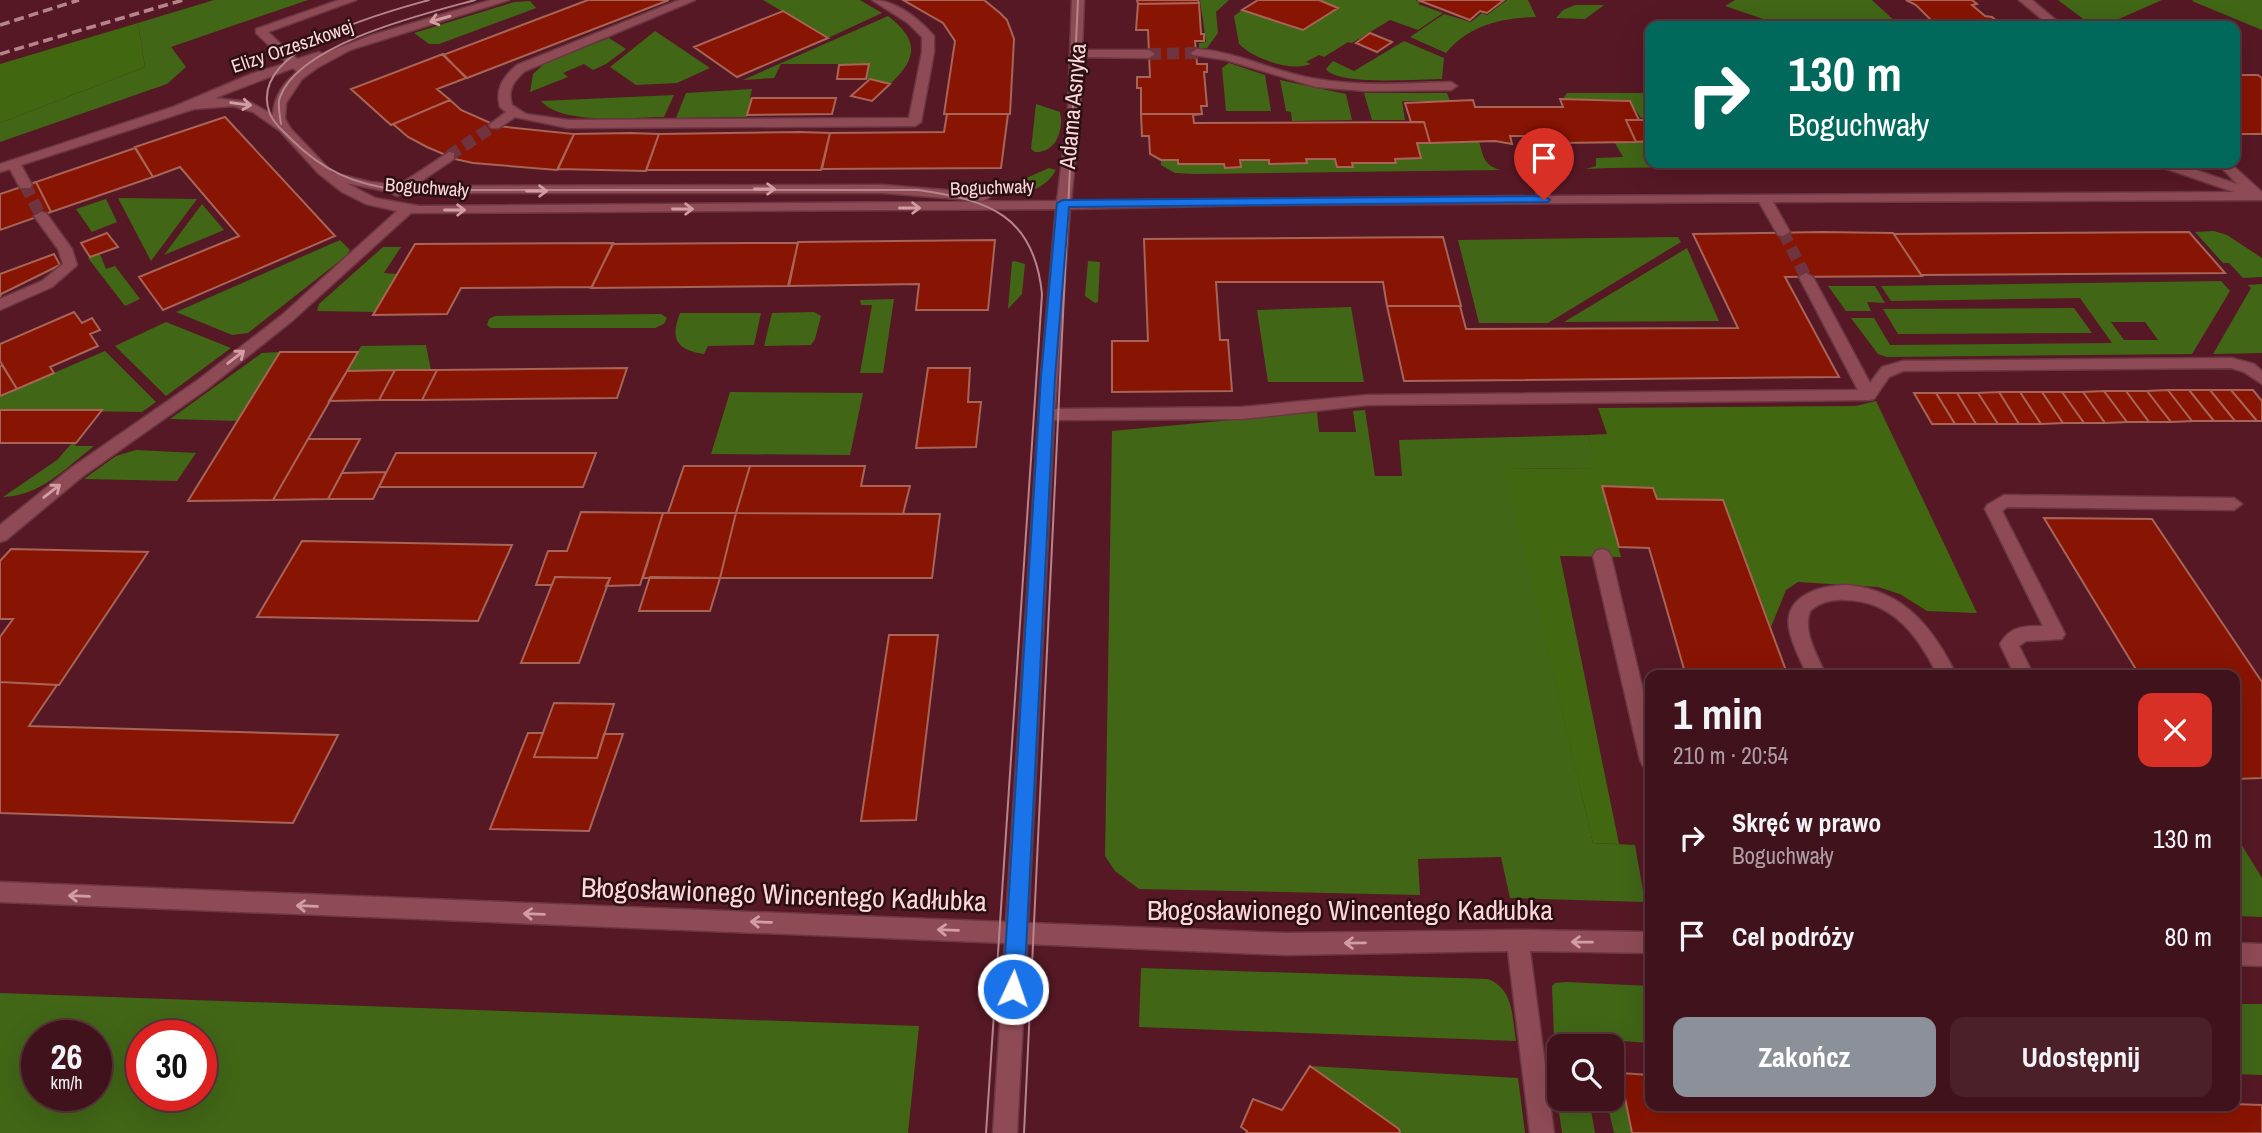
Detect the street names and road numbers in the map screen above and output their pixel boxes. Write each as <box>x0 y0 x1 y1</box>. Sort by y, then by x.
street label: Elizy Orzeszkowej <box>228 13 356 79</box>
street label: Adama Asnyka <box>1051 41 1093 171</box>
street label: Boguchwały <box>384 171 470 203</box>
street label: Boguchwały <box>950 173 1035 201</box>
street label: Błogosławionego Wincentego Kadłubka <box>581 868 988 920</box>
street label: Błogosławionego Wincentego Kadłubka <box>1147 891 1553 929</box>

